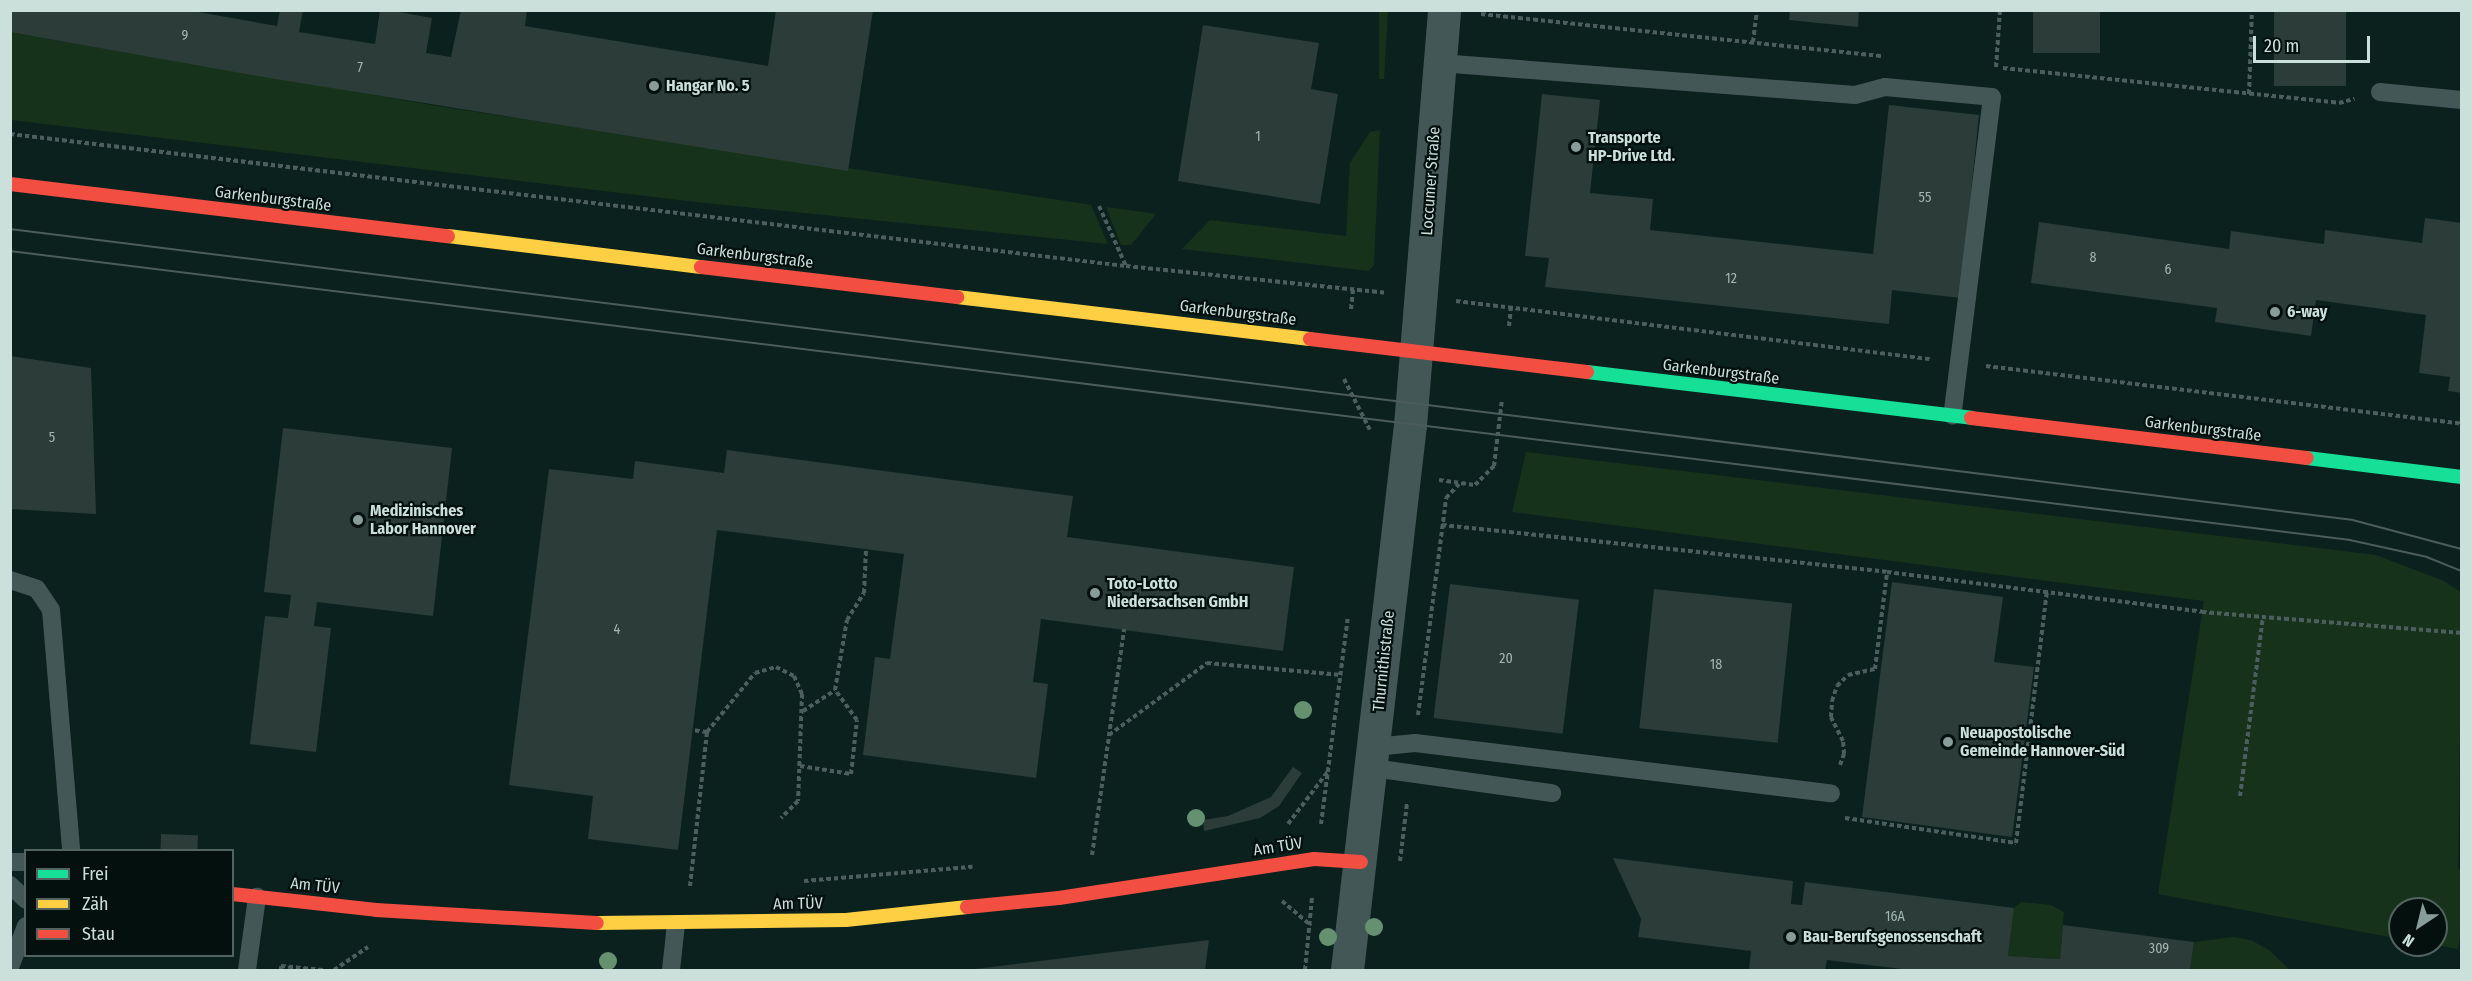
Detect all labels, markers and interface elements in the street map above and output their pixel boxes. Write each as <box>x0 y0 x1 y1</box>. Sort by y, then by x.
scale bar <box>2256 24 2373 62</box>
house number: 9 <box>182 28 188 44</box>
text: 20 m <box>2264 35 2299 57</box>
house number: 7 <box>357 60 363 76</box>
place label: Hangar No. 5 <box>666 76 750 96</box>
marker: Hangar No. 5 <box>647 79 661 93</box>
street label: Loccumer Straße <box>1418 126 1444 236</box>
place label: Transporte HP-Drive Ltd. <box>1588 128 1675 166</box>
house number: 1 <box>1255 129 1261 145</box>
marker: Transporte HP-Drive Ltd. <box>1569 140 1583 154</box>
street label: Garkenburgstraße <box>214 182 332 216</box>
house number: 55 <box>1919 190 1931 206</box>
street label: Garkenburgstraße <box>696 239 814 273</box>
house number: 8 <box>2090 250 2096 266</box>
house number: 6 <box>2165 262 2171 278</box>
house number: 12 <box>1725 271 1737 287</box>
street label: Garkenburgstraße <box>1179 296 1297 330</box>
place label: 6-way <box>2287 302 2327 322</box>
marker: 6-way <box>2268 305 2282 319</box>
street label: Garkenburgstraße <box>1662 355 1780 389</box>
street label: Garkenburgstraße <box>2144 412 2262 446</box>
house number: 5 <box>49 430 55 446</box>
place label: Medizinisches Labor Hannover <box>370 501 476 539</box>
marker: Medizinisches Labor Hannover <box>351 513 365 527</box>
place label: Toto-Lotto Niedersachsen GmbH <box>1107 574 1248 612</box>
marker: Toto-Lotto Niedersachsen GmbH <box>1088 586 1102 600</box>
street label: Thurnithistraße <box>1369 610 1399 712</box>
house number: 4 <box>614 622 620 638</box>
house number: 20 <box>1499 651 1513 667</box>
house number: 18 <box>1710 657 1722 673</box>
place label: Neuapostolische Gemeinde Hannover-Süd <box>1960 723 2125 761</box>
marker: Neuapostolische Gemeinde Hannover-Süd <box>1941 735 1955 749</box>
street label: Am TÜV <box>1252 834 1304 860</box>
legend <box>24 849 234 957</box>
text: Frei <box>82 863 108 885</box>
street label: Am TÜV <box>289 874 341 898</box>
text: Zäh <box>82 893 109 915</box>
street label: Am TÜV <box>773 894 823 914</box>
north arrow <box>2388 897 2448 957</box>
house number: 16A <box>1885 909 1905 925</box>
text: Stau <box>82 923 115 945</box>
place label: Bau-Berufsgenossenschaft <box>1803 927 1982 947</box>
marker: Bau-Berufsgenossenschaft <box>1784 930 1798 944</box>
text: N <box>2399 930 2418 951</box>
house number: 309 <box>2149 941 2169 957</box>

